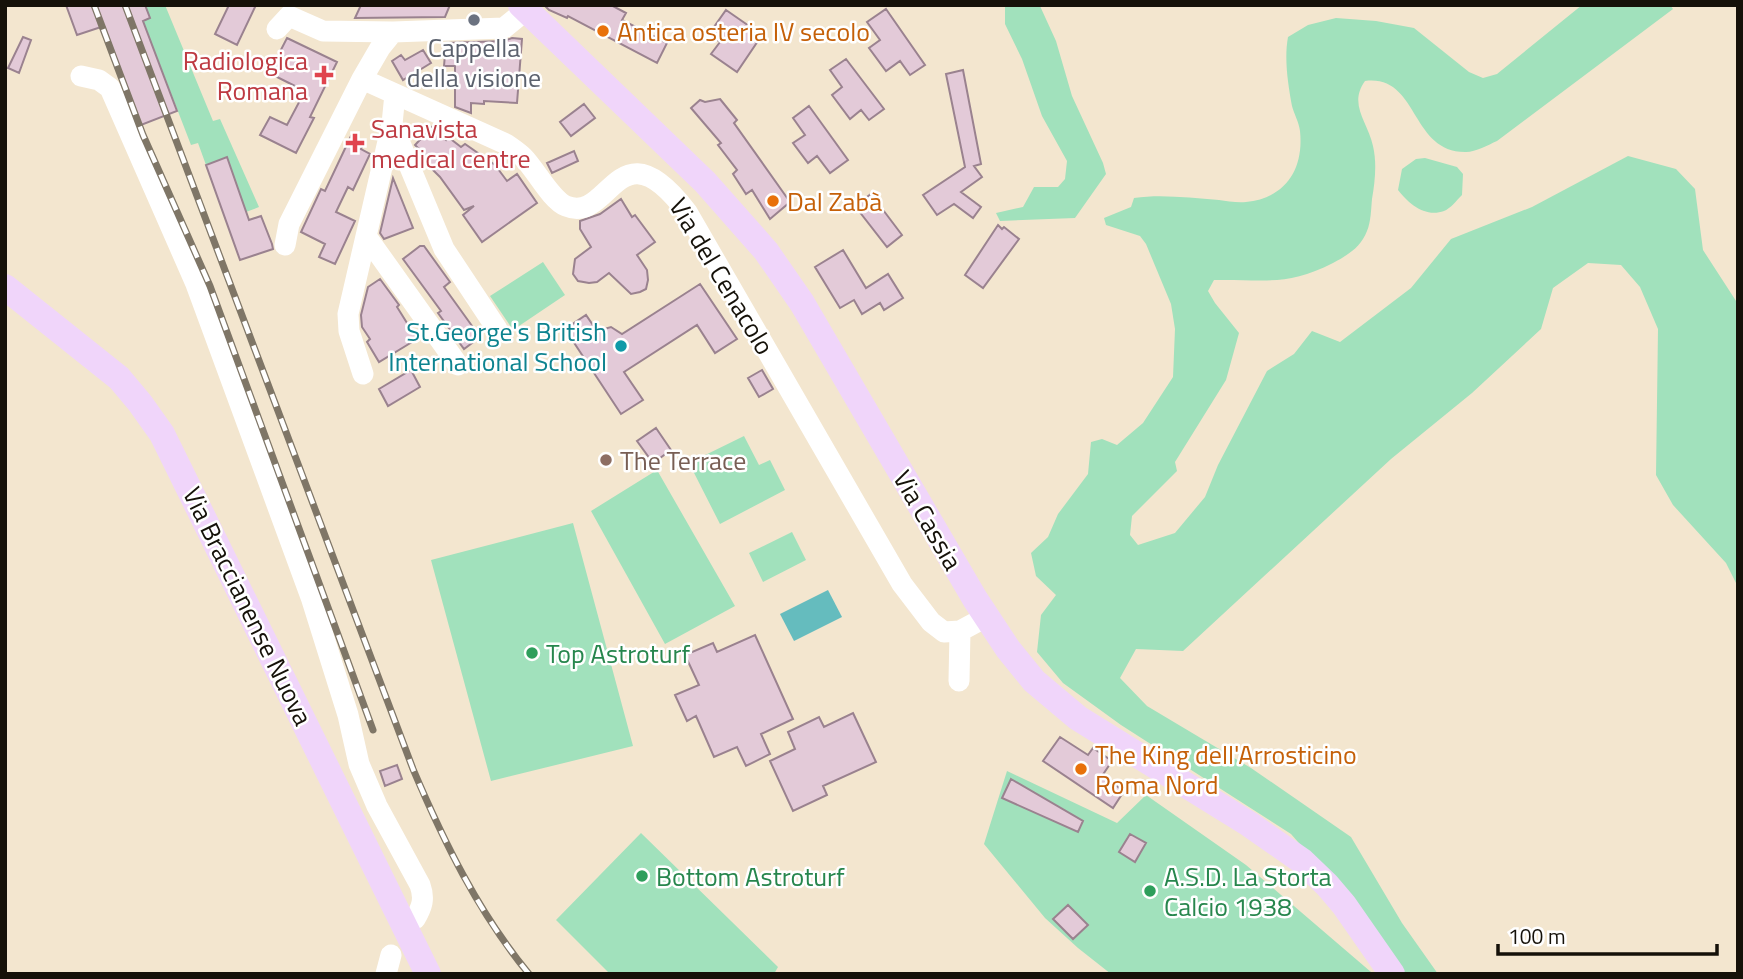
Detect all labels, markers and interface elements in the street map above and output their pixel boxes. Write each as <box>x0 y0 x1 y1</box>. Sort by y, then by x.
marker: Cappella della visione <box>466 12 482 28</box>
place label: Antica osteria IV secolo <box>617 12 870 51</box>
marker: Antica osteria IV secolo <box>595 23 611 39</box>
place label: Cappella della visione <box>407 28 541 97</box>
place label: Radiologica Romana <box>183 41 308 110</box>
marker: Radiologica Romana <box>314 65 334 85</box>
place label: Sanavista medical centre <box>371 109 531 178</box>
marker: Sanavista medical centre <box>345 133 365 153</box>
place label: Dal Zabà <box>787 182 882 221</box>
street label: Via del Cenacolo <box>660 190 784 362</box>
marker: Dal Zabà <box>765 193 781 209</box>
place label: St.George's British International School <box>388 312 607 381</box>
marker: St.George's British International School <box>613 338 629 354</box>
place label: The Terrace <box>620 441 746 480</box>
marker: The Terrace <box>598 452 614 468</box>
street label: Via Cassia <box>884 463 972 577</box>
street label: Via Braccianense Nuova <box>173 480 323 732</box>
place label: Top Astroturf <box>546 634 690 673</box>
marker: Top Astroturf <box>524 645 540 661</box>
place label: The King dell'Arrosticino Roma Nord <box>1095 735 1357 804</box>
marker: The King dell'Arrosticino Roma Nord <box>1073 761 1089 777</box>
place label: Bottom Astroturf <box>656 857 845 896</box>
place label: A.S.D. La Storta Calcio 1938 <box>1164 857 1332 926</box>
marker: Bottom Astroturf <box>634 868 650 884</box>
marker: A.S.D. La Storta Calcio 1938 <box>1142 883 1158 899</box>
scale bar <box>1498 912 1717 956</box>
text: 100 m <box>1508 920 1565 952</box>

